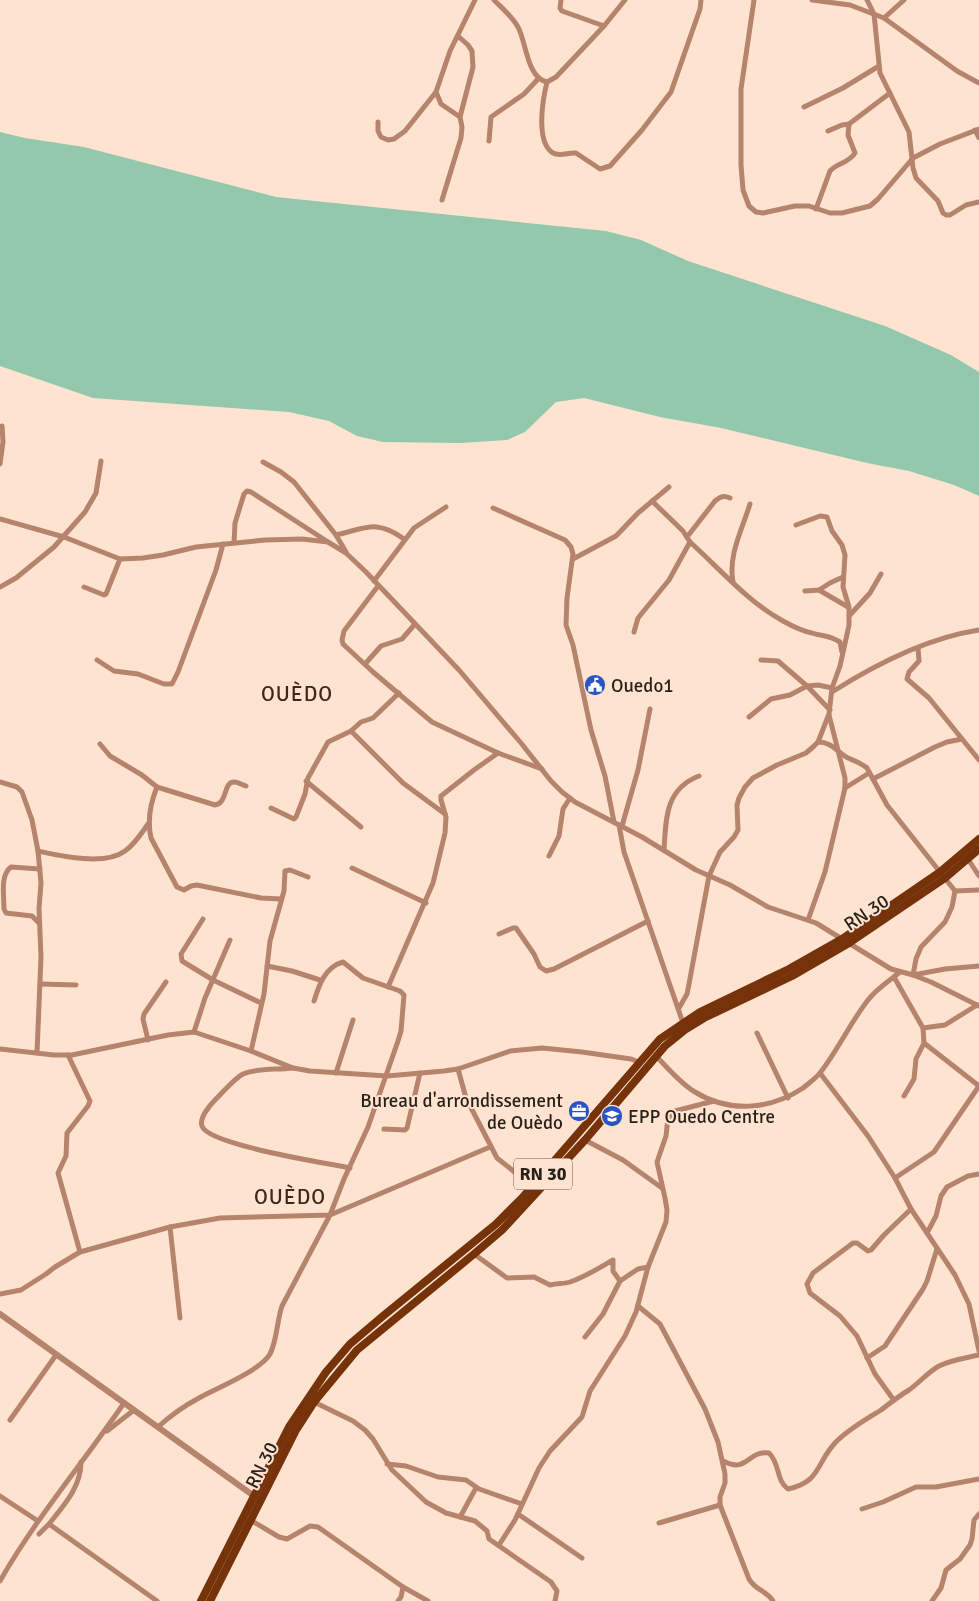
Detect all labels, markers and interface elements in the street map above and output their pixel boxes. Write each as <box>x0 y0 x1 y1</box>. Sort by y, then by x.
public building icon: Ouedo1 <box>583 673 607 697</box>
place label: Ouedo1 <box>611 674 674 698</box>
district label: OUÈDO <box>261 681 333 707</box>
street label: RN 30 <box>840 889 894 936</box>
place label: Bureau d'arrondissement de Ouèdo <box>360 1089 563 1135</box>
office icon: Bureau d'arrondissement de Ouèdo <box>567 1099 591 1123</box>
school or university icon: EPP Ouedo Centre <box>600 1104 624 1128</box>
place label: EPP Ouedo Centre <box>628 1105 775 1129</box>
road number: RN 30 <box>514 1158 572 1190</box>
district label: OUÈDO <box>254 1184 326 1210</box>
street label: RN 30 <box>240 1438 283 1493</box>

